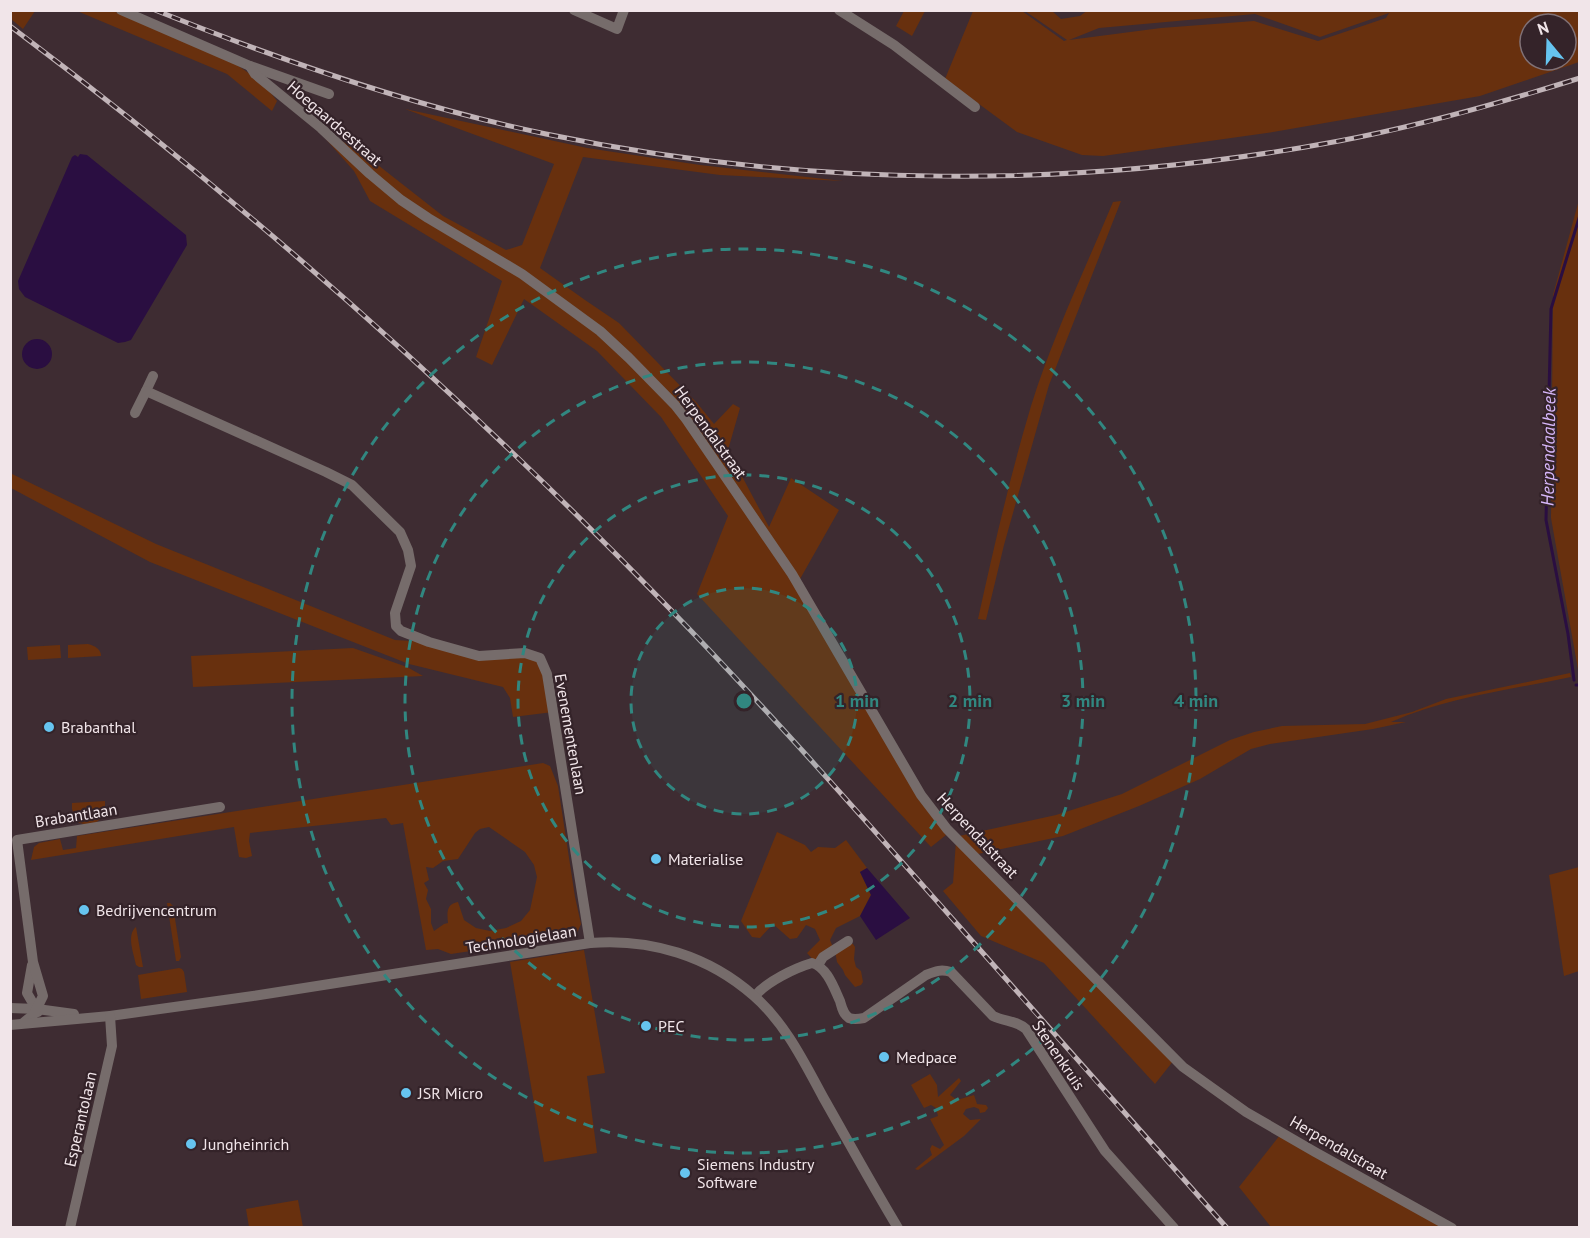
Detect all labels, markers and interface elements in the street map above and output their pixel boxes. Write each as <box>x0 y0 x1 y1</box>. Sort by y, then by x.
north arrow <box>1518 12 1578 72</box>
text: N <box>1535 17 1551 39</box>
street label: Hoegaardsestraat <box>283 76 387 170</box>
street label: Herpendalstraat <box>671 382 752 483</box>
water label: Herpendaalbeek <box>1535 387 1561 506</box>
street label: Evenementenlaan <box>551 672 591 796</box>
text: 1 min <box>835 689 879 712</box>
text: 2 min <box>948 689 992 712</box>
text: 3 min <box>1061 689 1105 712</box>
text: 4 min <box>1174 689 1218 712</box>
centre of rings <box>734 691 754 711</box>
place label: Brabanthal <box>61 717 136 737</box>
marker: Brabanthal <box>42 720 56 734</box>
street label: Herpendalstraat <box>933 788 1023 882</box>
street label: Brabantlaan <box>34 799 118 831</box>
place label: Materialise <box>668 849 743 869</box>
marker: Materialise <box>649 852 663 866</box>
place label: Bedrijvencentrum <box>96 900 217 920</box>
marker: Bedrijvencentrum <box>77 903 91 917</box>
street label: Technologielaan <box>464 920 578 958</box>
place label: PEC <box>658 1016 685 1036</box>
street label: Stenenkruis <box>1028 1016 1090 1094</box>
marker: PEC <box>639 1019 653 1033</box>
place label: Medpace <box>896 1047 957 1067</box>
marker: Medpace <box>877 1050 891 1064</box>
street label: Esperantolaan <box>59 1069 101 1169</box>
place label: JSR Micro <box>417 1083 483 1103</box>
marker: JSR Micro <box>399 1086 413 1100</box>
street label: Herpendalstraat <box>1286 1111 1392 1183</box>
place label: Jungheinrich <box>202 1134 289 1154</box>
marker: Jungheinrich <box>184 1137 198 1151</box>
place label: Siemens Industry Software <box>697 1154 815 1192</box>
marker: Siemens Industry Software <box>678 1166 692 1180</box>

